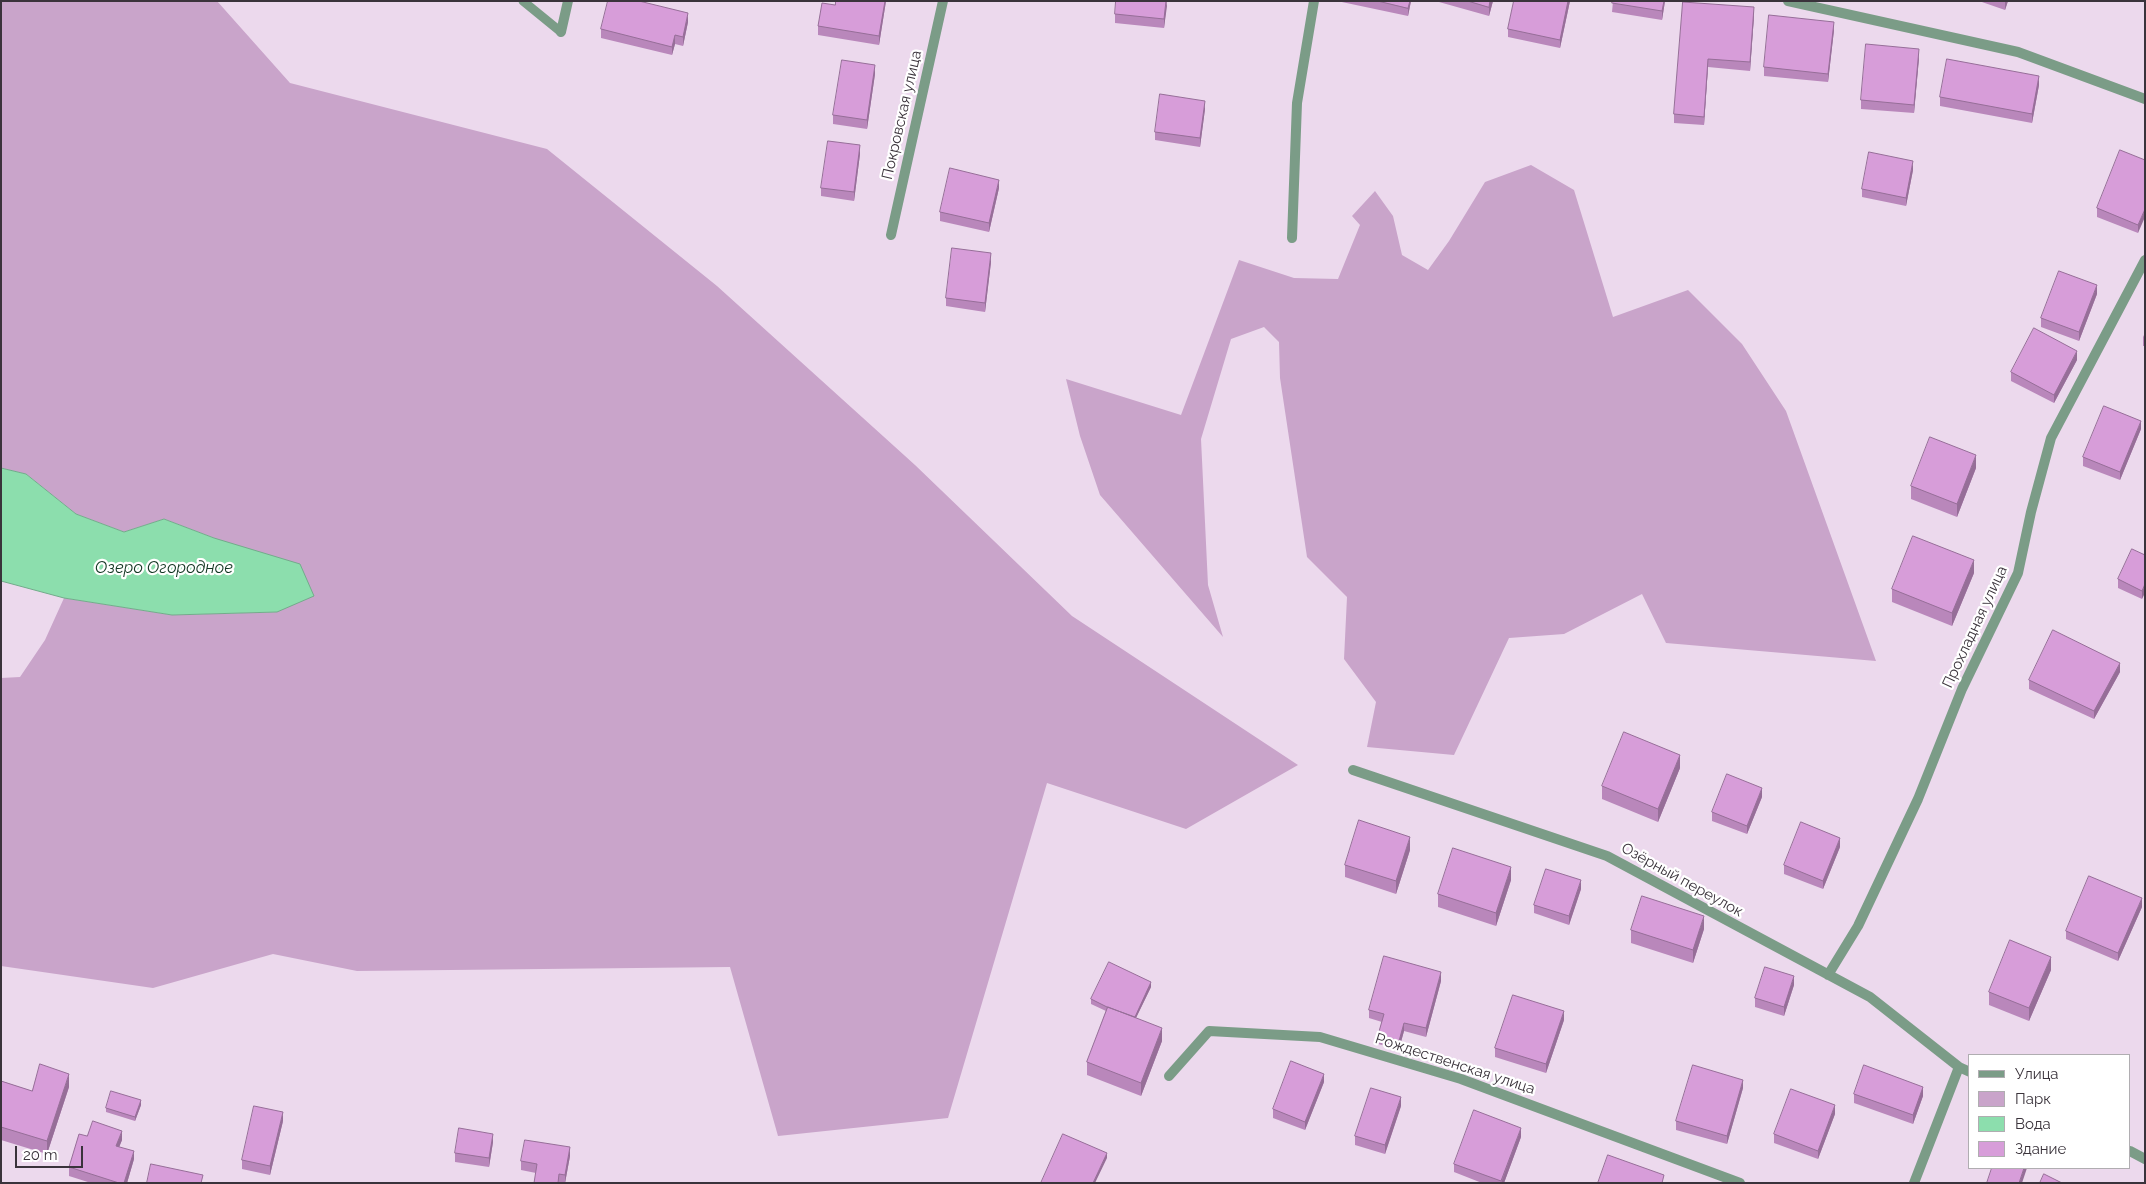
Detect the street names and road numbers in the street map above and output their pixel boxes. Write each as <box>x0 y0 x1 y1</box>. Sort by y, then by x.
street label: Покровская улица <box>878 49 926 181</box>
street label: Прохладная улица <box>1939 563 2011 691</box>
street label: Озёрный переулок <box>1618 839 1746 921</box>
street label: Рождественская улица <box>1373 1030 1537 1098</box>

